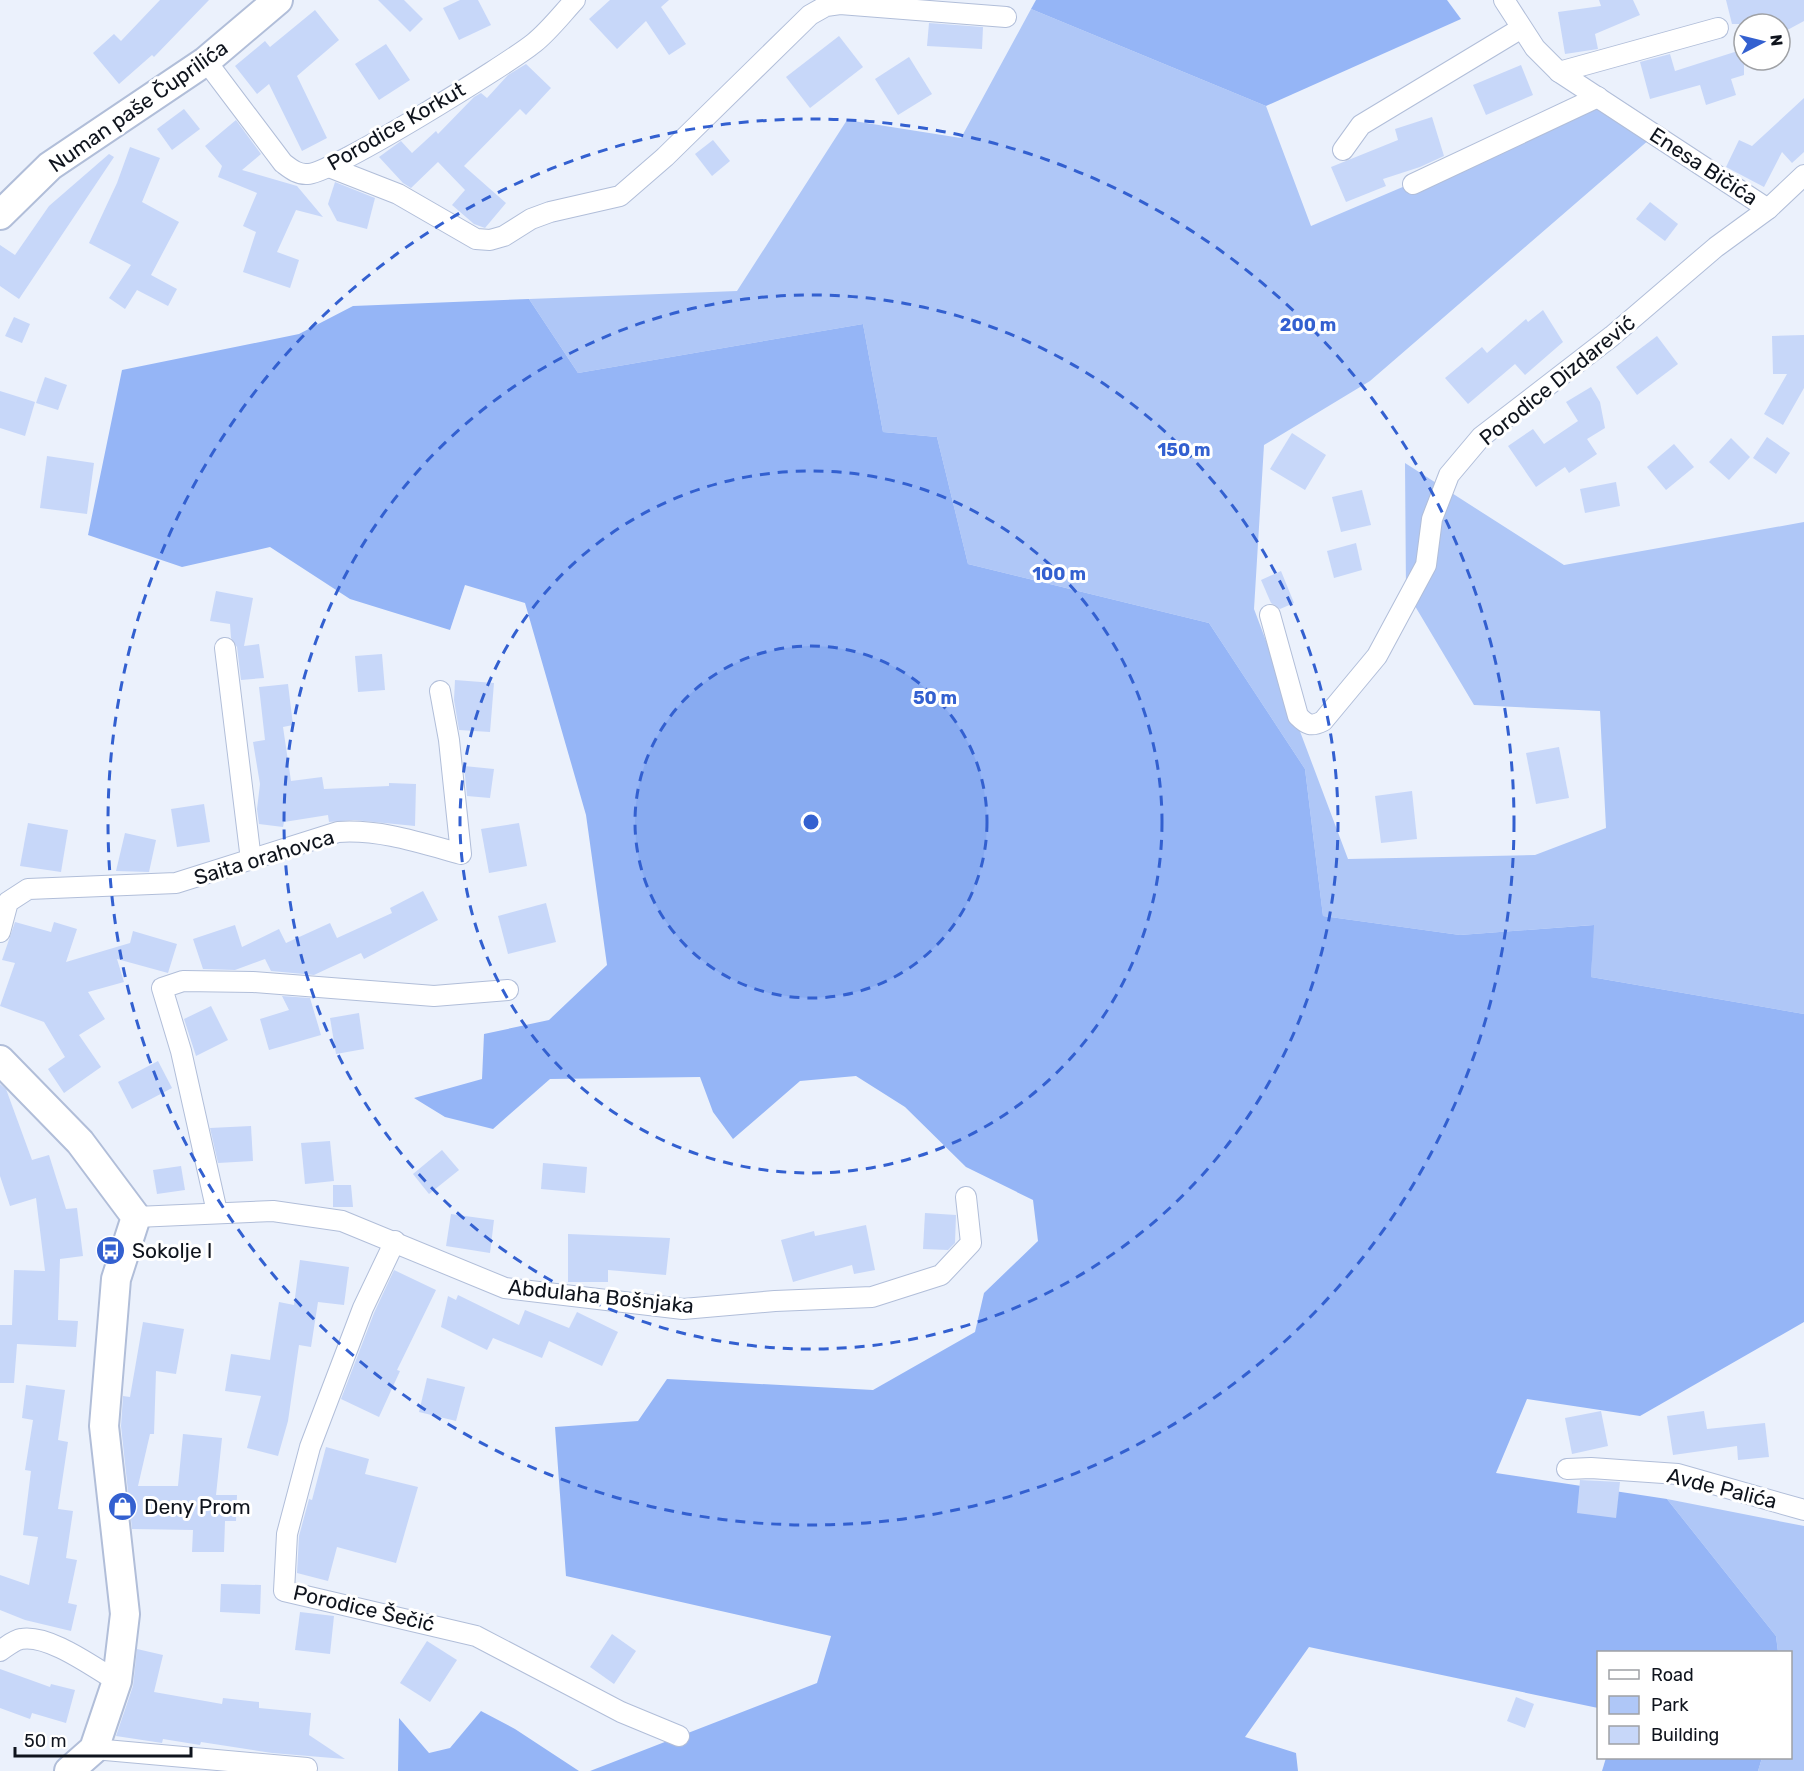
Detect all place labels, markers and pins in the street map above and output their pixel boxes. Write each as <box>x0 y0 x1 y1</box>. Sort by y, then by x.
centre of rings <box>801 812 821 832</box>
bus stop icon: Sokolje I <box>95 1234 127 1266</box>
place label: Sokolje I <box>132 1238 213 1263</box>
shop icon: Deny Prom <box>107 1490 139 1522</box>
place label: Deny Prom <box>144 1494 251 1519</box>

